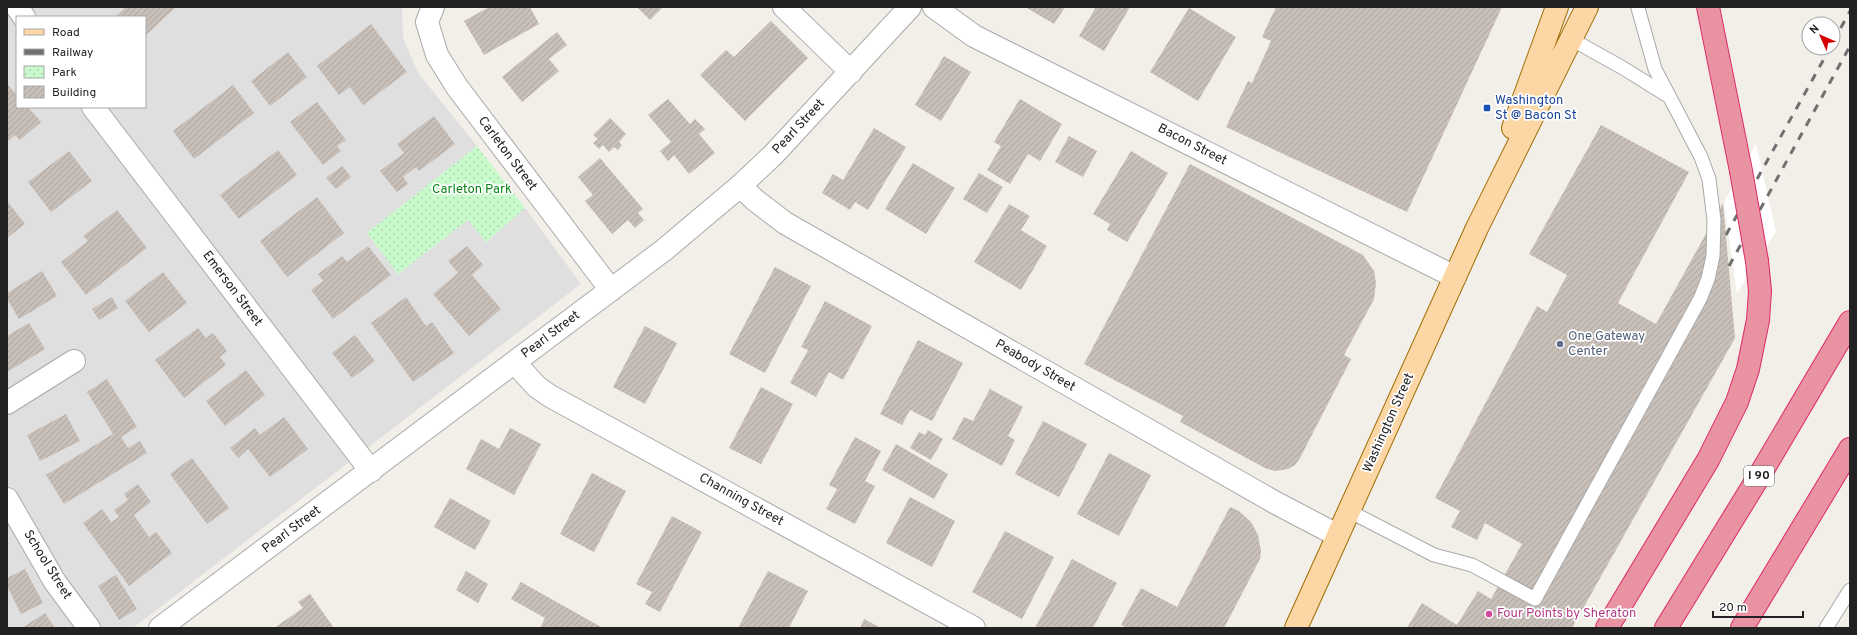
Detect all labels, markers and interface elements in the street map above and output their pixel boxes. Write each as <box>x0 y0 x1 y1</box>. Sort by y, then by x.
legend <box>16 16 146 108</box>
north arrow <box>1801 16 1841 56</box>
text: N <box>1807 22 1822 37</box>
text: Road <box>52 25 80 41</box>
text: Railway <box>52 45 93 61</box>
text: Park <box>52 65 77 81</box>
text: Building <box>52 85 96 101</box>
place label: Washington St @ Bacon St <box>1495 93 1577 124</box>
street label: Pearl Street <box>769 96 829 158</box>
marker: Washington St @ Bacon St <box>1482 103 1492 113</box>
street label: Carleton Street <box>474 114 540 194</box>
street label: Bacon Street <box>1155 121 1229 169</box>
park label: Carleton Park <box>432 182 512 198</box>
street label: Emerson Street <box>198 248 266 330</box>
street label: Pearl Street <box>518 308 584 362</box>
place label: One Gateway Center <box>1568 329 1645 360</box>
street label: Peabody Street <box>992 337 1078 395</box>
marker: One Gateway Center <box>1555 339 1565 349</box>
street label: Washington Street <box>1360 371 1418 475</box>
road number: I 90 <box>1744 466 1774 486</box>
street label: Channing Street <box>696 470 786 530</box>
street label: Pearl Street <box>259 503 325 557</box>
street label: School Street <box>19 527 75 603</box>
scale bar <box>1713 593 1803 619</box>
text: 20 m <box>1719 600 1747 616</box>
place label: Four Points by Sheraton <box>1497 606 1636 622</box>
marker: Four Points by Sheraton <box>1484 609 1494 619</box>

